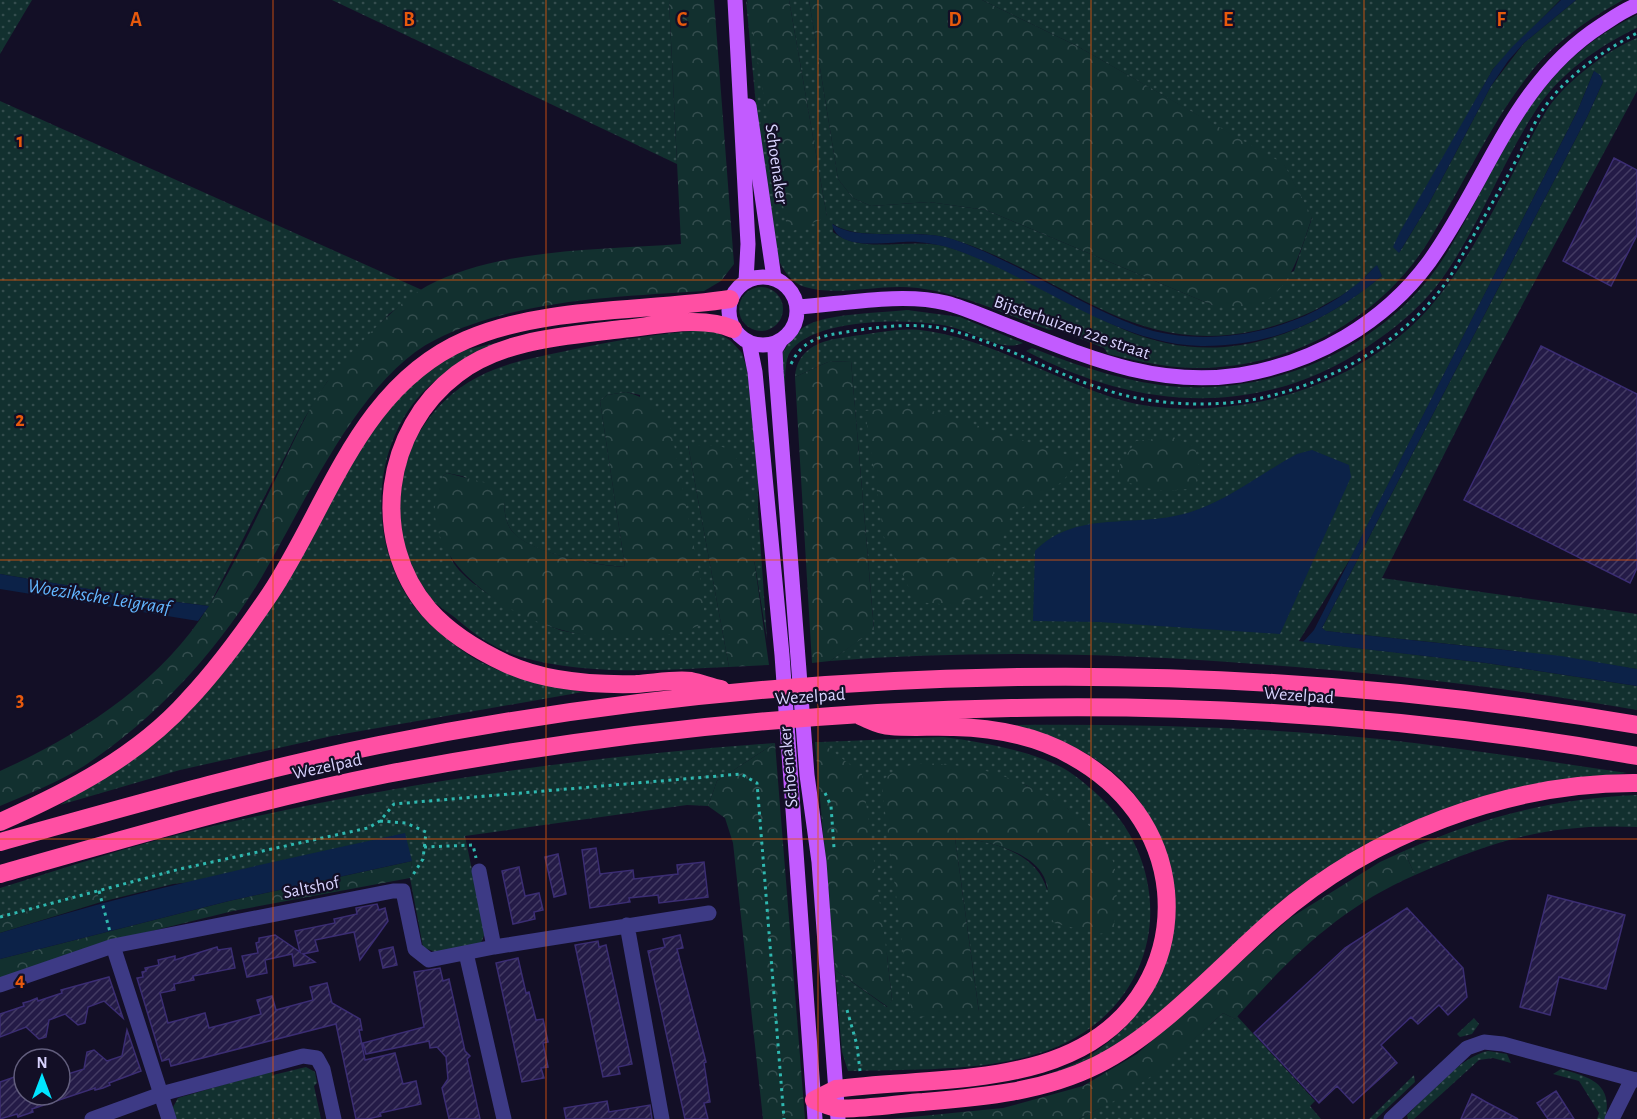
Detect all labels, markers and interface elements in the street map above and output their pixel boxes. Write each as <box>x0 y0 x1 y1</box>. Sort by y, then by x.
text: A <box>130 10 142 30</box>
text: B <box>403 10 415 30</box>
text: C <box>677 10 688 30</box>
text: D <box>948 10 962 30</box>
text: E <box>1223 10 1233 30</box>
text: F <box>1496 10 1506 30</box>
street label: Schoenaker <box>761 123 791 206</box>
text: 1 <box>16 131 24 151</box>
street label: Bijsterhuizen 22e straat <box>991 293 1152 363</box>
text: 2 <box>15 410 25 430</box>
water label: Woeziksche Leigraaf <box>26 576 175 619</box>
street label: Wezelpad <box>1263 685 1335 707</box>
street label: Wezelpad <box>774 686 846 708</box>
text: 3 <box>16 690 24 710</box>
street label: Schoenaker <box>776 726 802 808</box>
street label: Wezelpad <box>291 751 363 783</box>
street label: Saltshof <box>282 873 342 902</box>
text: 4 <box>15 970 25 990</box>
north arrow <box>12 1047 72 1107</box>
text: N <box>36 1055 48 1071</box>

